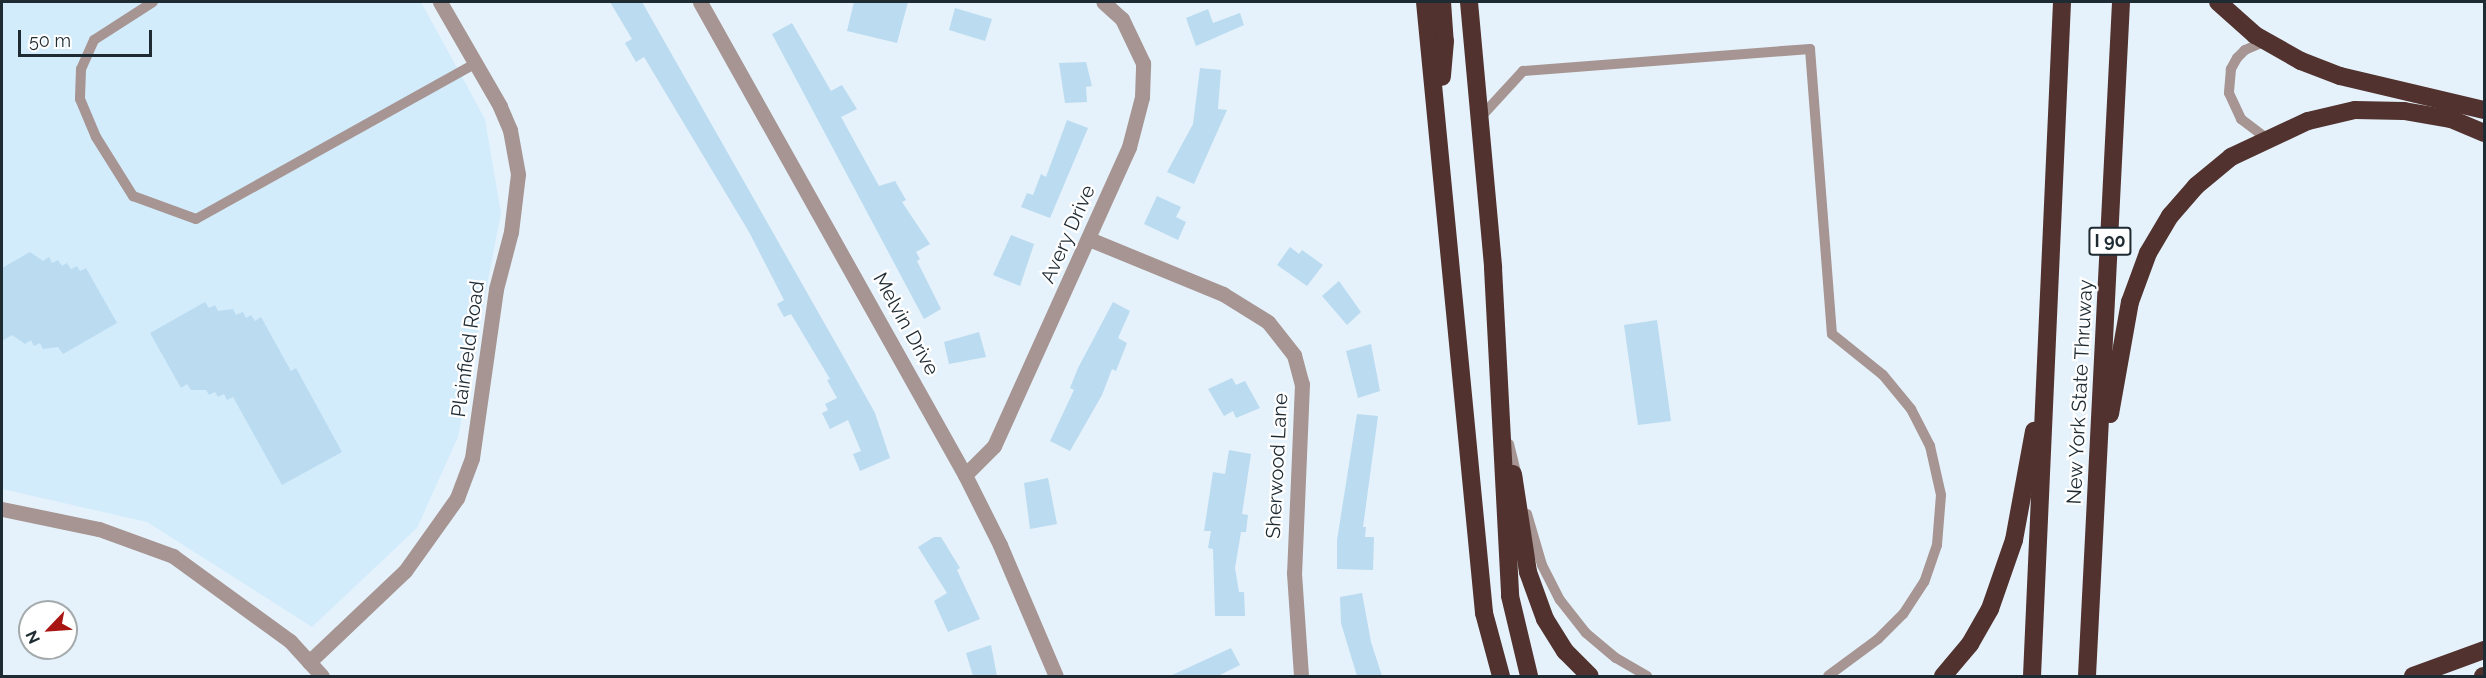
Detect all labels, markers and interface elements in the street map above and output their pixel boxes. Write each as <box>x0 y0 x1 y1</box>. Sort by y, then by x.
scale bar <box>21 18 154 56</box>
text: 50 m <box>29 30 71 51</box>
street label: Avery Drive <box>1036 181 1100 287</box>
road number: I 90 <box>2088 226 2132 256</box>
street label: Melvin Drive <box>868 268 944 380</box>
street label: New York State Thruway <box>2062 278 2098 506</box>
street label: Plainfield Road <box>447 279 489 419</box>
street label: Sherwood Lane <box>1261 393 1293 539</box>
north arrow <box>18 600 78 660</box>
text: N <box>22 627 44 647</box>

